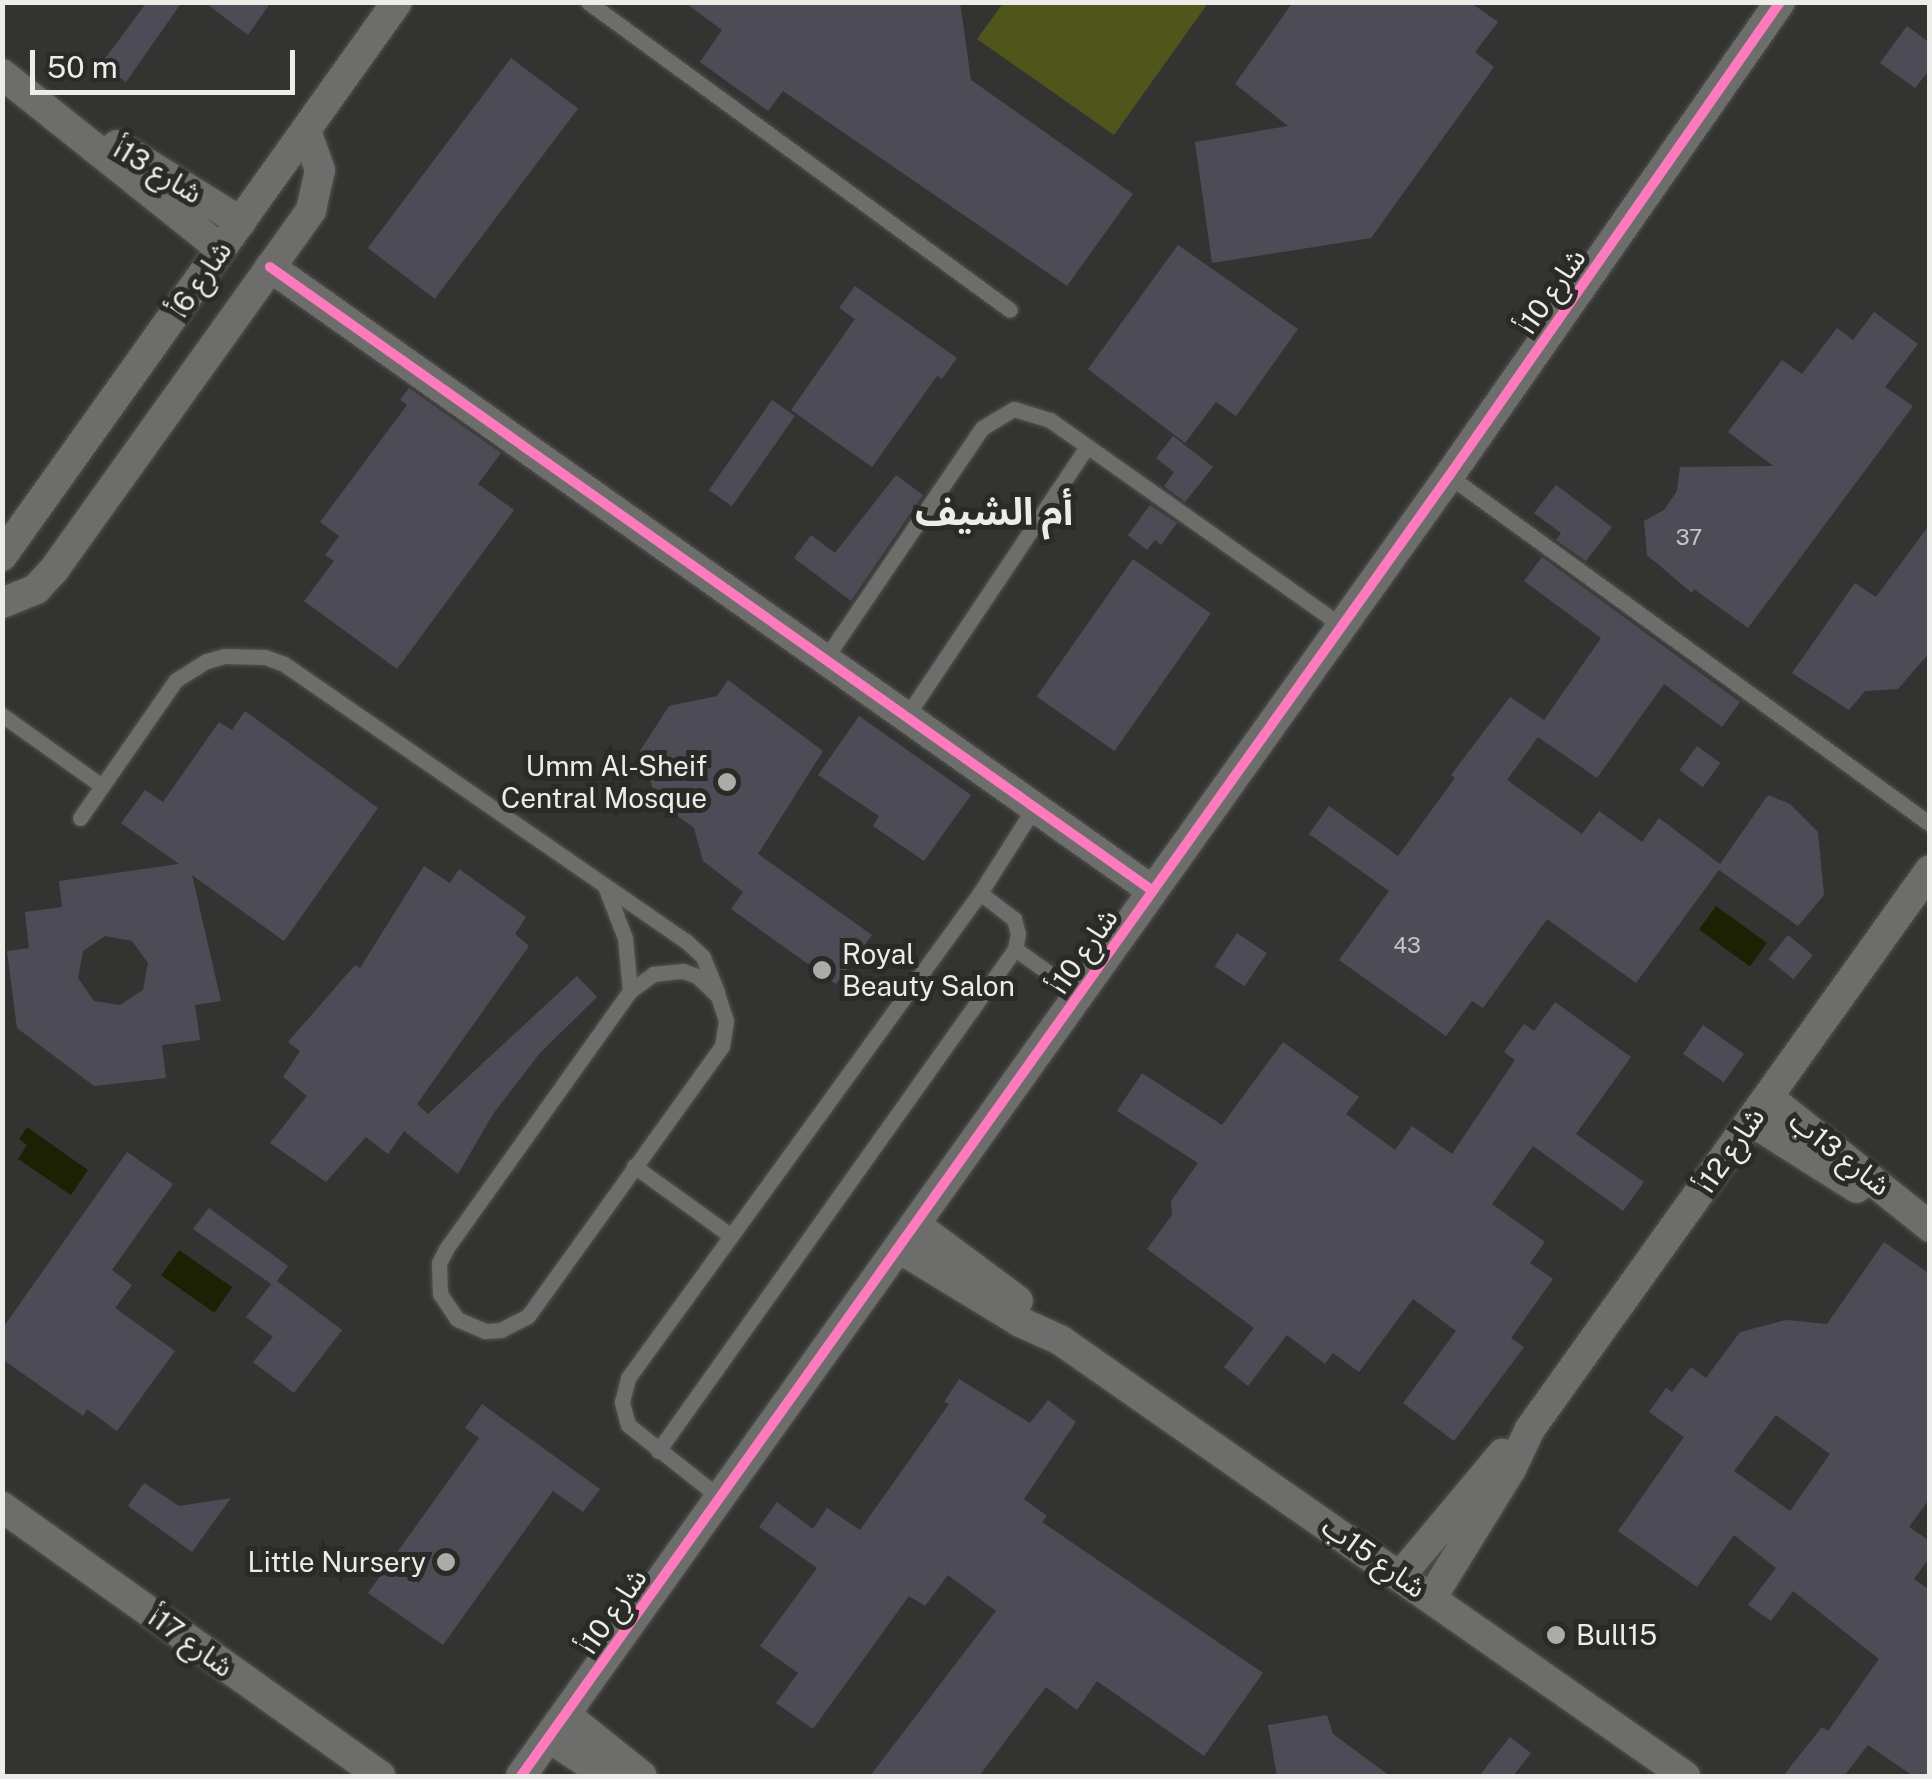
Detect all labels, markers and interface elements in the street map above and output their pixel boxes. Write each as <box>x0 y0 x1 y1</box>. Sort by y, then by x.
scale bar <box>35 30 300 92</box>
text: 50 m <box>47 49 118 85</box>
street label: شارع 13أ <box>108 132 208 210</box>
street label: شارع 6أ <box>162 234 238 324</box>
street label: شارع 10أ <box>1510 242 1592 340</box>
district label: أم الشيف <box>915 489 1073 535</box>
house number: 37 <box>1676 525 1702 551</box>
place label: Umm Al-Sheif Central Mosque <box>501 749 707 815</box>
marker: Umm Al-Sheif Central Mosque <box>716 771 738 793</box>
street label: شارع 10أ <box>1042 902 1124 1000</box>
house number: 43 <box>1393 933 1421 959</box>
place label: Royal Beauty Salon <box>842 937 1015 1003</box>
marker: Royal Beauty Salon <box>811 959 833 981</box>
street label: شارع 12أ <box>1689 1101 1771 1199</box>
street label: شارع 13ب <box>1783 1103 1897 1203</box>
street label: شارع 15ب <box>1316 1509 1432 1605</box>
place label: Little Nursery <box>247 1545 426 1579</box>
marker: Little Nursery <box>435 1551 457 1573</box>
street label: شارع 10أ <box>571 1562 653 1660</box>
street label: شارع 17أ <box>142 1600 240 1684</box>
place label: Bull15 <box>1576 1618 1657 1652</box>
marker: Bull15 <box>1545 1624 1567 1646</box>

